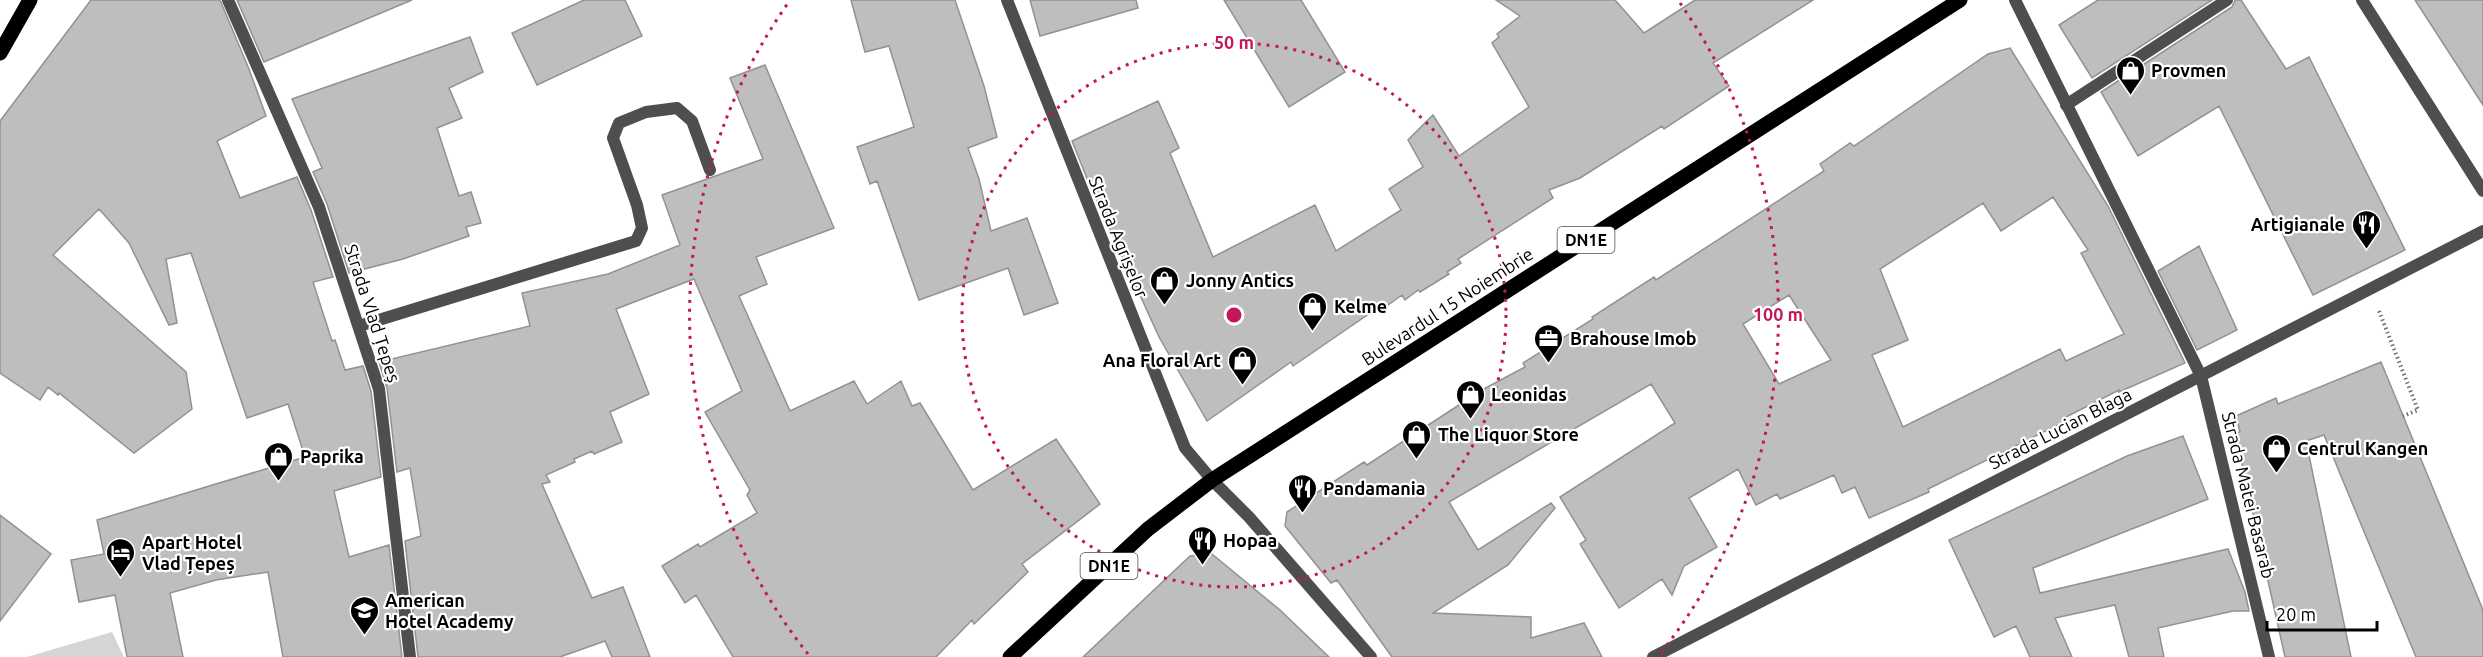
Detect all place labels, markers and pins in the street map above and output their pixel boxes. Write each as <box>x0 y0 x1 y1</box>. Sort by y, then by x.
shop icon: Provmen <box>2114 54 2146 96</box>
place label: Provmen <box>2151 60 2226 80</box>
restaurant icon: Artigianale <box>2350 208 2382 250</box>
place label: Artigianale <box>2251 214 2345 234</box>
shop icon: Jonny Antics <box>1149 264 1181 306</box>
place label: Jonny Antics <box>1186 270 1294 290</box>
shop icon: Kelme <box>1297 290 1329 332</box>
place label: Kelme <box>1334 296 1387 316</box>
centre of rings <box>1224 305 1244 325</box>
office icon: Brahouse Imob <box>1533 322 1565 364</box>
place label: Brahouse Imob <box>1570 328 1697 348</box>
shop icon: Ana Floral Art <box>1226 344 1258 386</box>
place label: Ana Floral Art <box>1103 350 1221 370</box>
shop icon: Leonidas <box>1454 378 1486 420</box>
place label: Leonidas <box>1491 384 1567 404</box>
shop icon: The Liquor Store <box>1401 418 1433 460</box>
place label: The Liquor Store <box>1438 424 1579 444</box>
shop icon: Centrul Kangen <box>2260 432 2292 474</box>
place label: Centrul Kangen <box>2297 438 2428 458</box>
shop icon: Paprika <box>263 440 295 482</box>
place label: Paprika <box>300 446 364 466</box>
restaurant icon: Pandamania <box>1286 472 1318 514</box>
place label: Pandamania <box>1323 478 1426 498</box>
restaurant icon: Hopaa <box>1186 524 1218 566</box>
place label: Hopaa <box>1223 530 1277 550</box>
place label: Apart Hotel Vlad Țepeș <box>142 532 242 574</box>
hotel icon: Apart Hotel Vlad Țepeș <box>105 536 137 578</box>
place label: American Hotel Academy <box>385 590 514 631</box>
school or university icon: American Hotel Academy <box>348 594 380 636</box>

